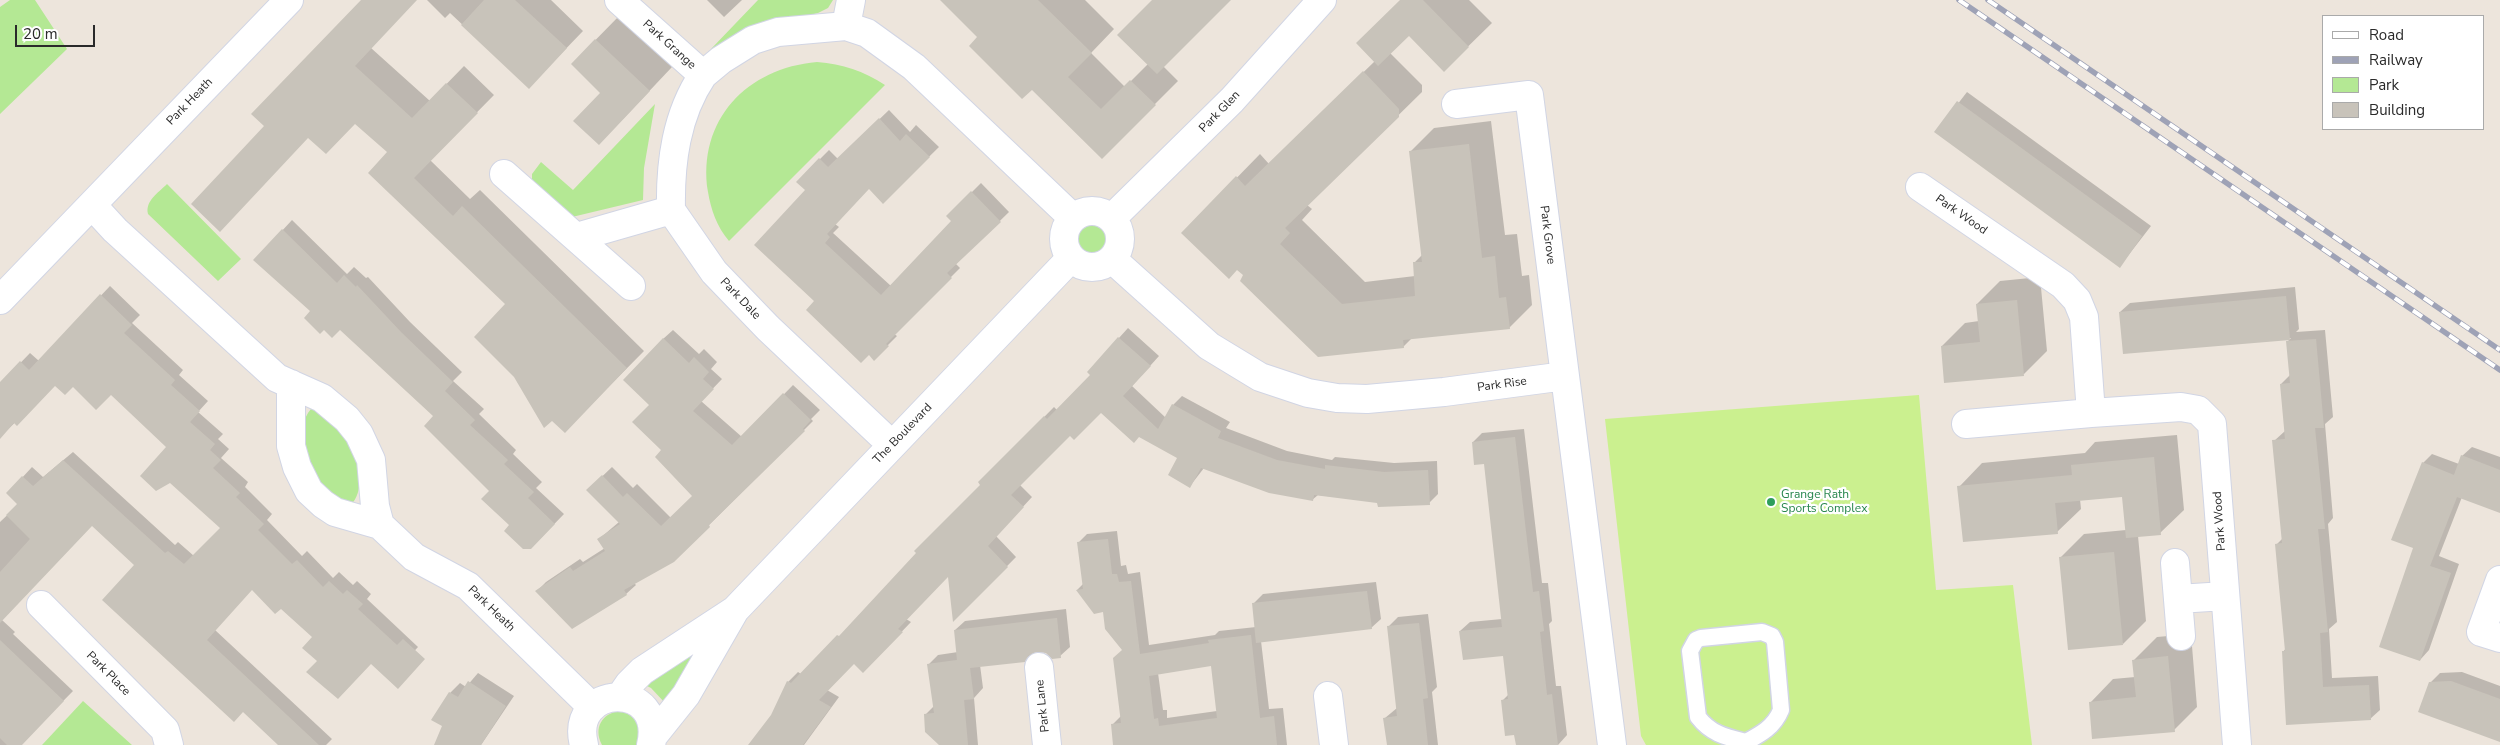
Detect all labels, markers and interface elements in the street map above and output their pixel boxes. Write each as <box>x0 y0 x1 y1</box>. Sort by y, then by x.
scale bar <box>18 15 98 47</box>
legend <box>2322 15 2485 130</box>
street label: Park Grange <box>639 17 699 73</box>
text: 20 m <box>23 24 58 44</box>
text: Road <box>2369 25 2404 45</box>
text: Railway <box>2369 50 2423 70</box>
street label: Park Heath <box>164 75 216 129</box>
text: Park <box>2369 75 2399 95</box>
street label: Park Glen <box>1197 88 1243 136</box>
text: Building <box>2369 100 2425 120</box>
street label: Park Wood <box>1932 192 1990 238</box>
street label: Park Grove <box>1536 205 1558 265</box>
street label: Park Dale <box>717 275 763 323</box>
street label: Park Rise <box>1476 374 1528 396</box>
street label: The Boulevard <box>871 401 935 467</box>
place label: Grange Rath Sports Complex <box>1781 488 1867 516</box>
street label: Park Wood <box>2211 491 2229 551</box>
marker: Grange Rath Sports Complex <box>1765 496 1777 508</box>
street label: Park Heath <box>464 583 518 635</box>
street label: Park Place <box>83 649 133 699</box>
street label: Park Lane <box>1033 679 1053 733</box>

